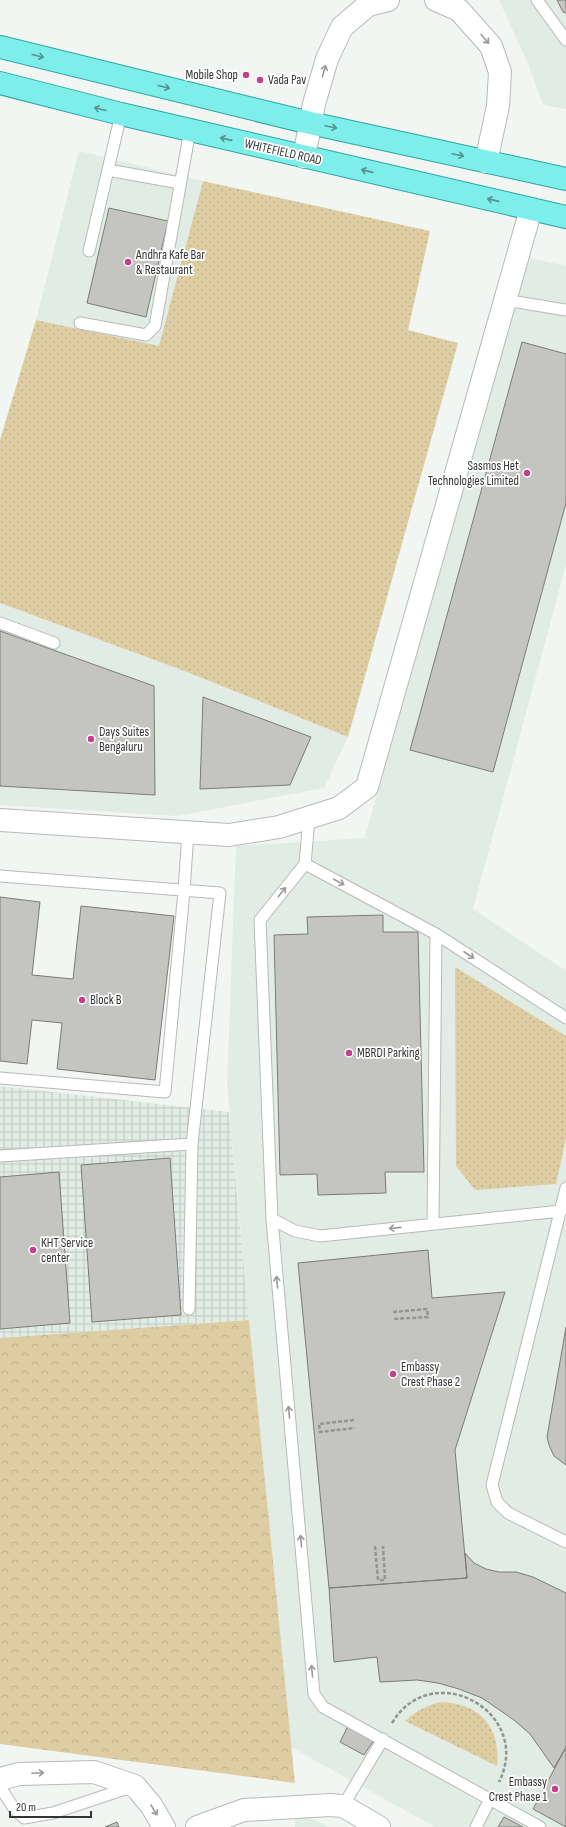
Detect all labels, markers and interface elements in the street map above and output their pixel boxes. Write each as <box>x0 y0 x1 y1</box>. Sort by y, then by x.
one-way arrow <box>480 34 489 44</box>
one-way arrow <box>31 53 44 61</box>
one-way arrow <box>320 65 328 78</box>
place label: Mobile Shop <box>185 67 238 83</box>
marker: Mobile Shop <box>241 70 251 80</box>
place label: Vada Pav <box>268 72 306 88</box>
marker: Vada Pav <box>255 75 265 85</box>
one-way arrow <box>157 84 170 91</box>
one-way arrow <box>94 105 107 112</box>
one-way arrow <box>325 124 338 132</box>
one-way arrow <box>220 134 233 142</box>
street label: WHITEFIELD ROAD <box>243 135 323 169</box>
one-way arrow <box>452 152 465 160</box>
one-way arrow <box>361 167 374 175</box>
one-way arrow <box>487 196 500 204</box>
place label: Andhra Kafe Bar & Restaurant <box>135 247 205 278</box>
marker: Andhra Kafe Bar & Restaurant <box>123 257 133 267</box>
place label: Sasmos Het Technologies Limited <box>428 458 519 489</box>
marker: Sasmos Het Technologies Limited <box>522 468 532 478</box>
place label: Days Suites Bengaluru <box>99 724 149 755</box>
marker: Days Suites Bengaluru <box>86 734 96 744</box>
one-way arrow <box>333 879 345 886</box>
one-way arrow <box>278 886 287 897</box>
one-way arrow <box>463 951 474 959</box>
place label: Block B <box>90 992 122 1008</box>
marker: Block B <box>77 995 87 1005</box>
place label: MBRDI Parking <box>357 1045 420 1061</box>
marker: MBRDI Parking <box>344 1048 354 1058</box>
one-way arrow <box>388 1224 401 1232</box>
place label: KHT Service center <box>41 1235 93 1266</box>
marker: KHT Service center <box>28 1245 38 1255</box>
one-way arrow <box>274 1276 281 1289</box>
place label: Embassy Crest Phase 2 <box>401 1359 460 1390</box>
marker: Embassy Crest Phase 2 <box>388 1369 398 1379</box>
one-way arrow <box>285 1406 293 1419</box>
one-way arrow <box>297 1535 304 1548</box>
one-way arrow <box>309 1665 316 1678</box>
one-way arrow <box>31 1769 44 1777</box>
place label: Embassy Crest Phase 1 <box>489 1774 547 1805</box>
marker: Embassy Crest Phase 1 <box>550 1784 560 1794</box>
scale bar <box>10 1793 91 1819</box>
text: 20 m <box>16 1800 36 1815</box>
one-way arrow <box>150 1804 158 1816</box>

